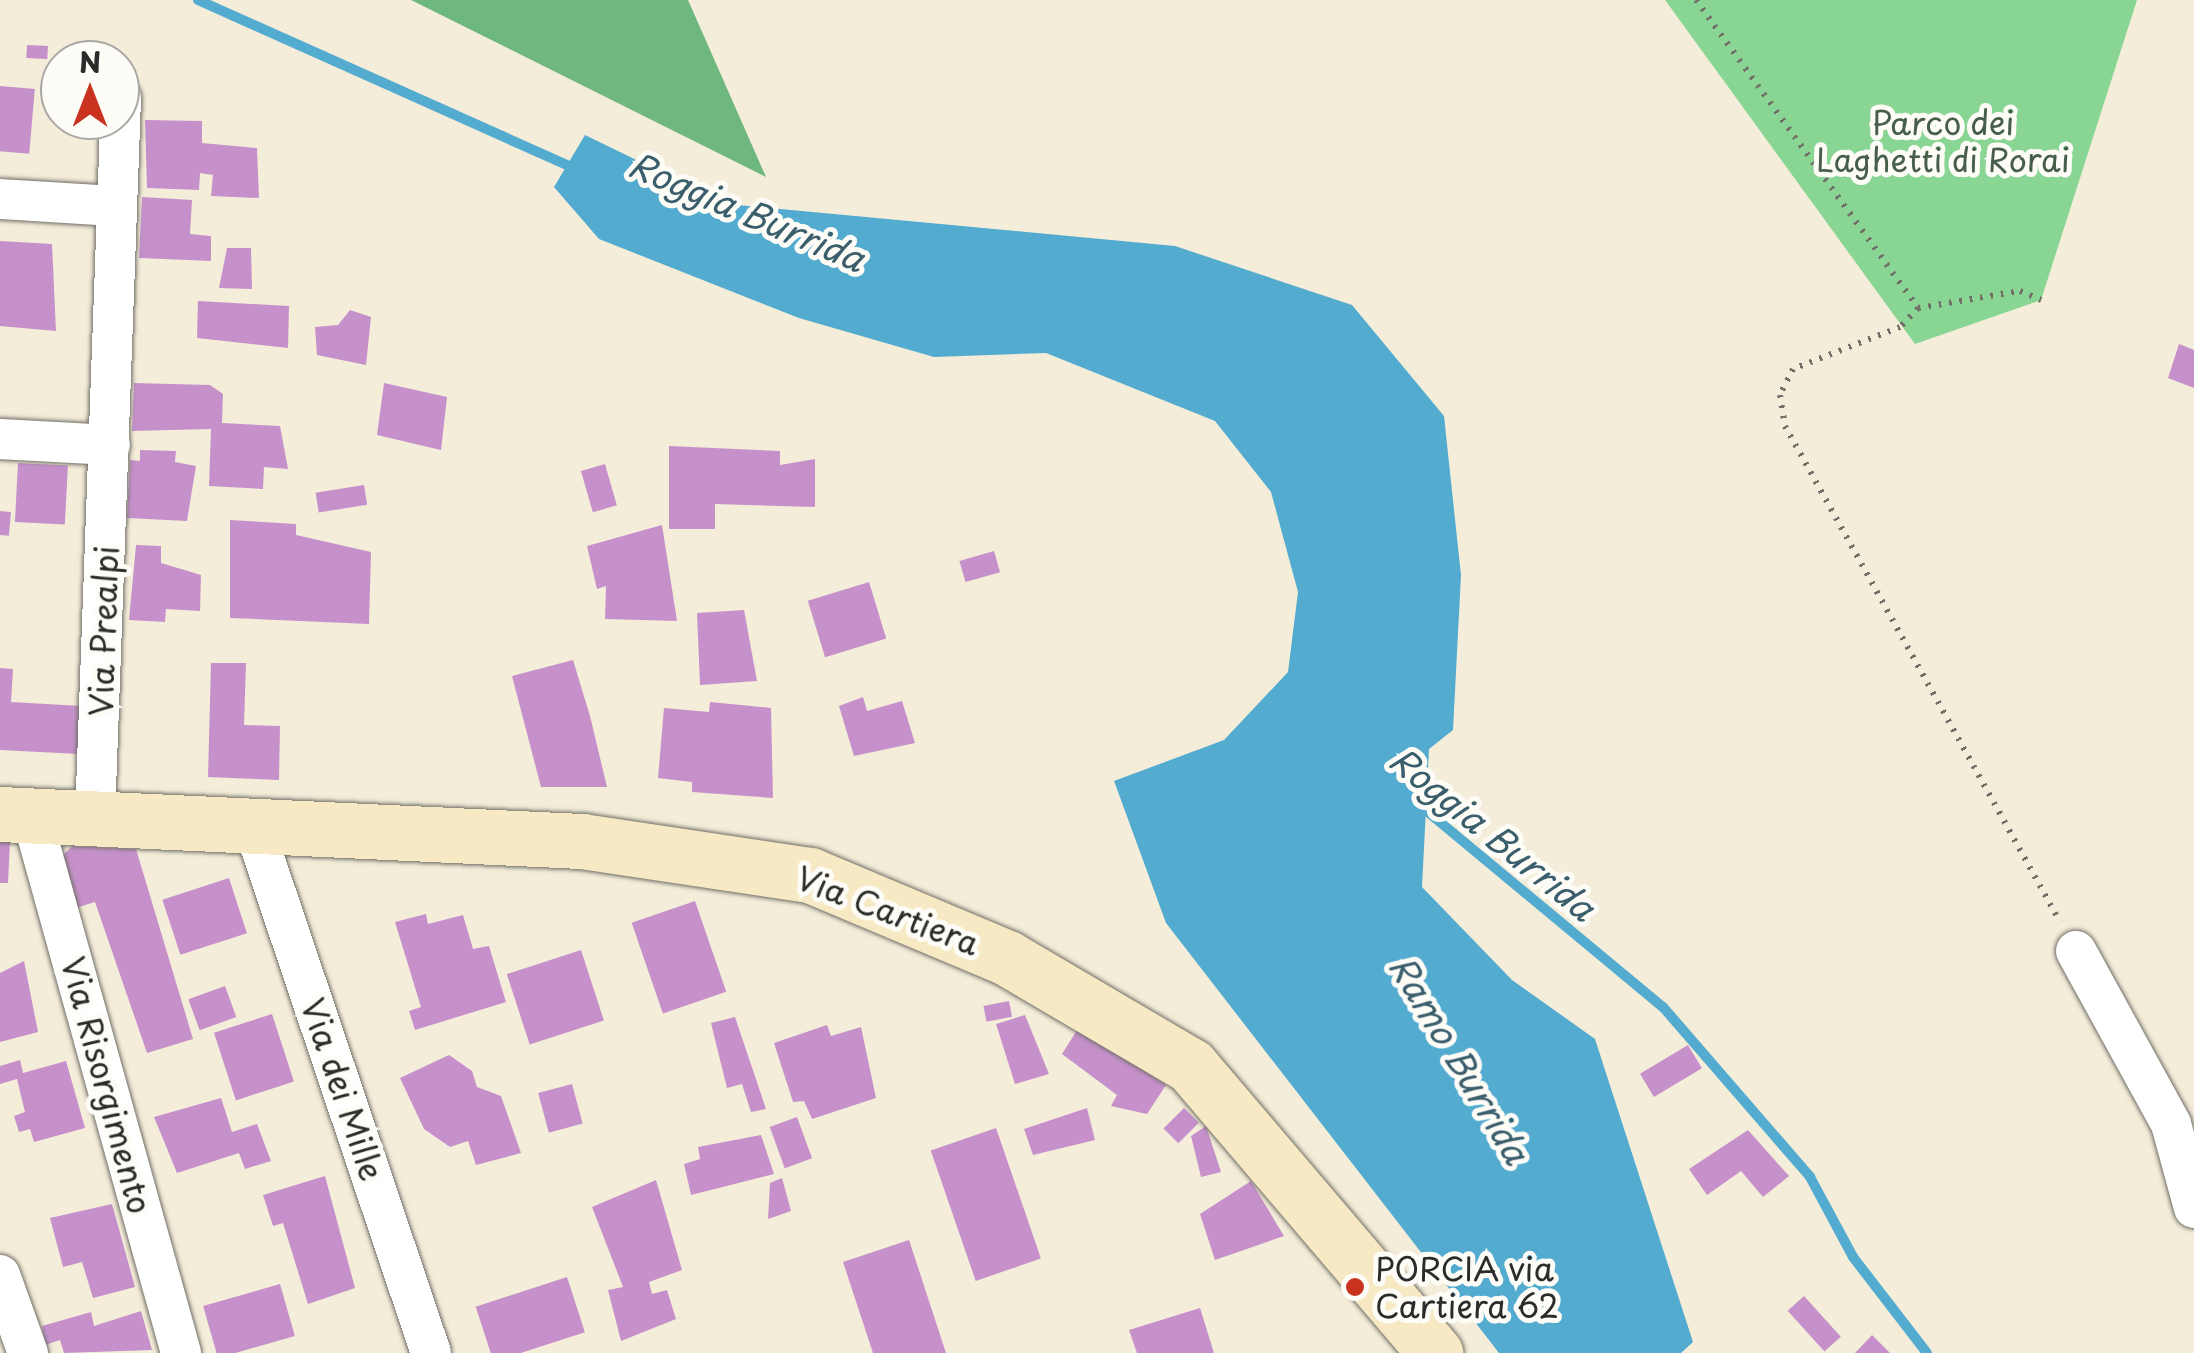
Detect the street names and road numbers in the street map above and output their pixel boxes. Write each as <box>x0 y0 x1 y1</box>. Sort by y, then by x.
street label: Via Prealpi <box>81 545 125 717</box>
street label: Via Cartiera <box>791 857 985 963</box>
street label: Via Risorgimento <box>54 953 160 1217</box>
street label: Via dei Mille <box>294 993 392 1185</box>

